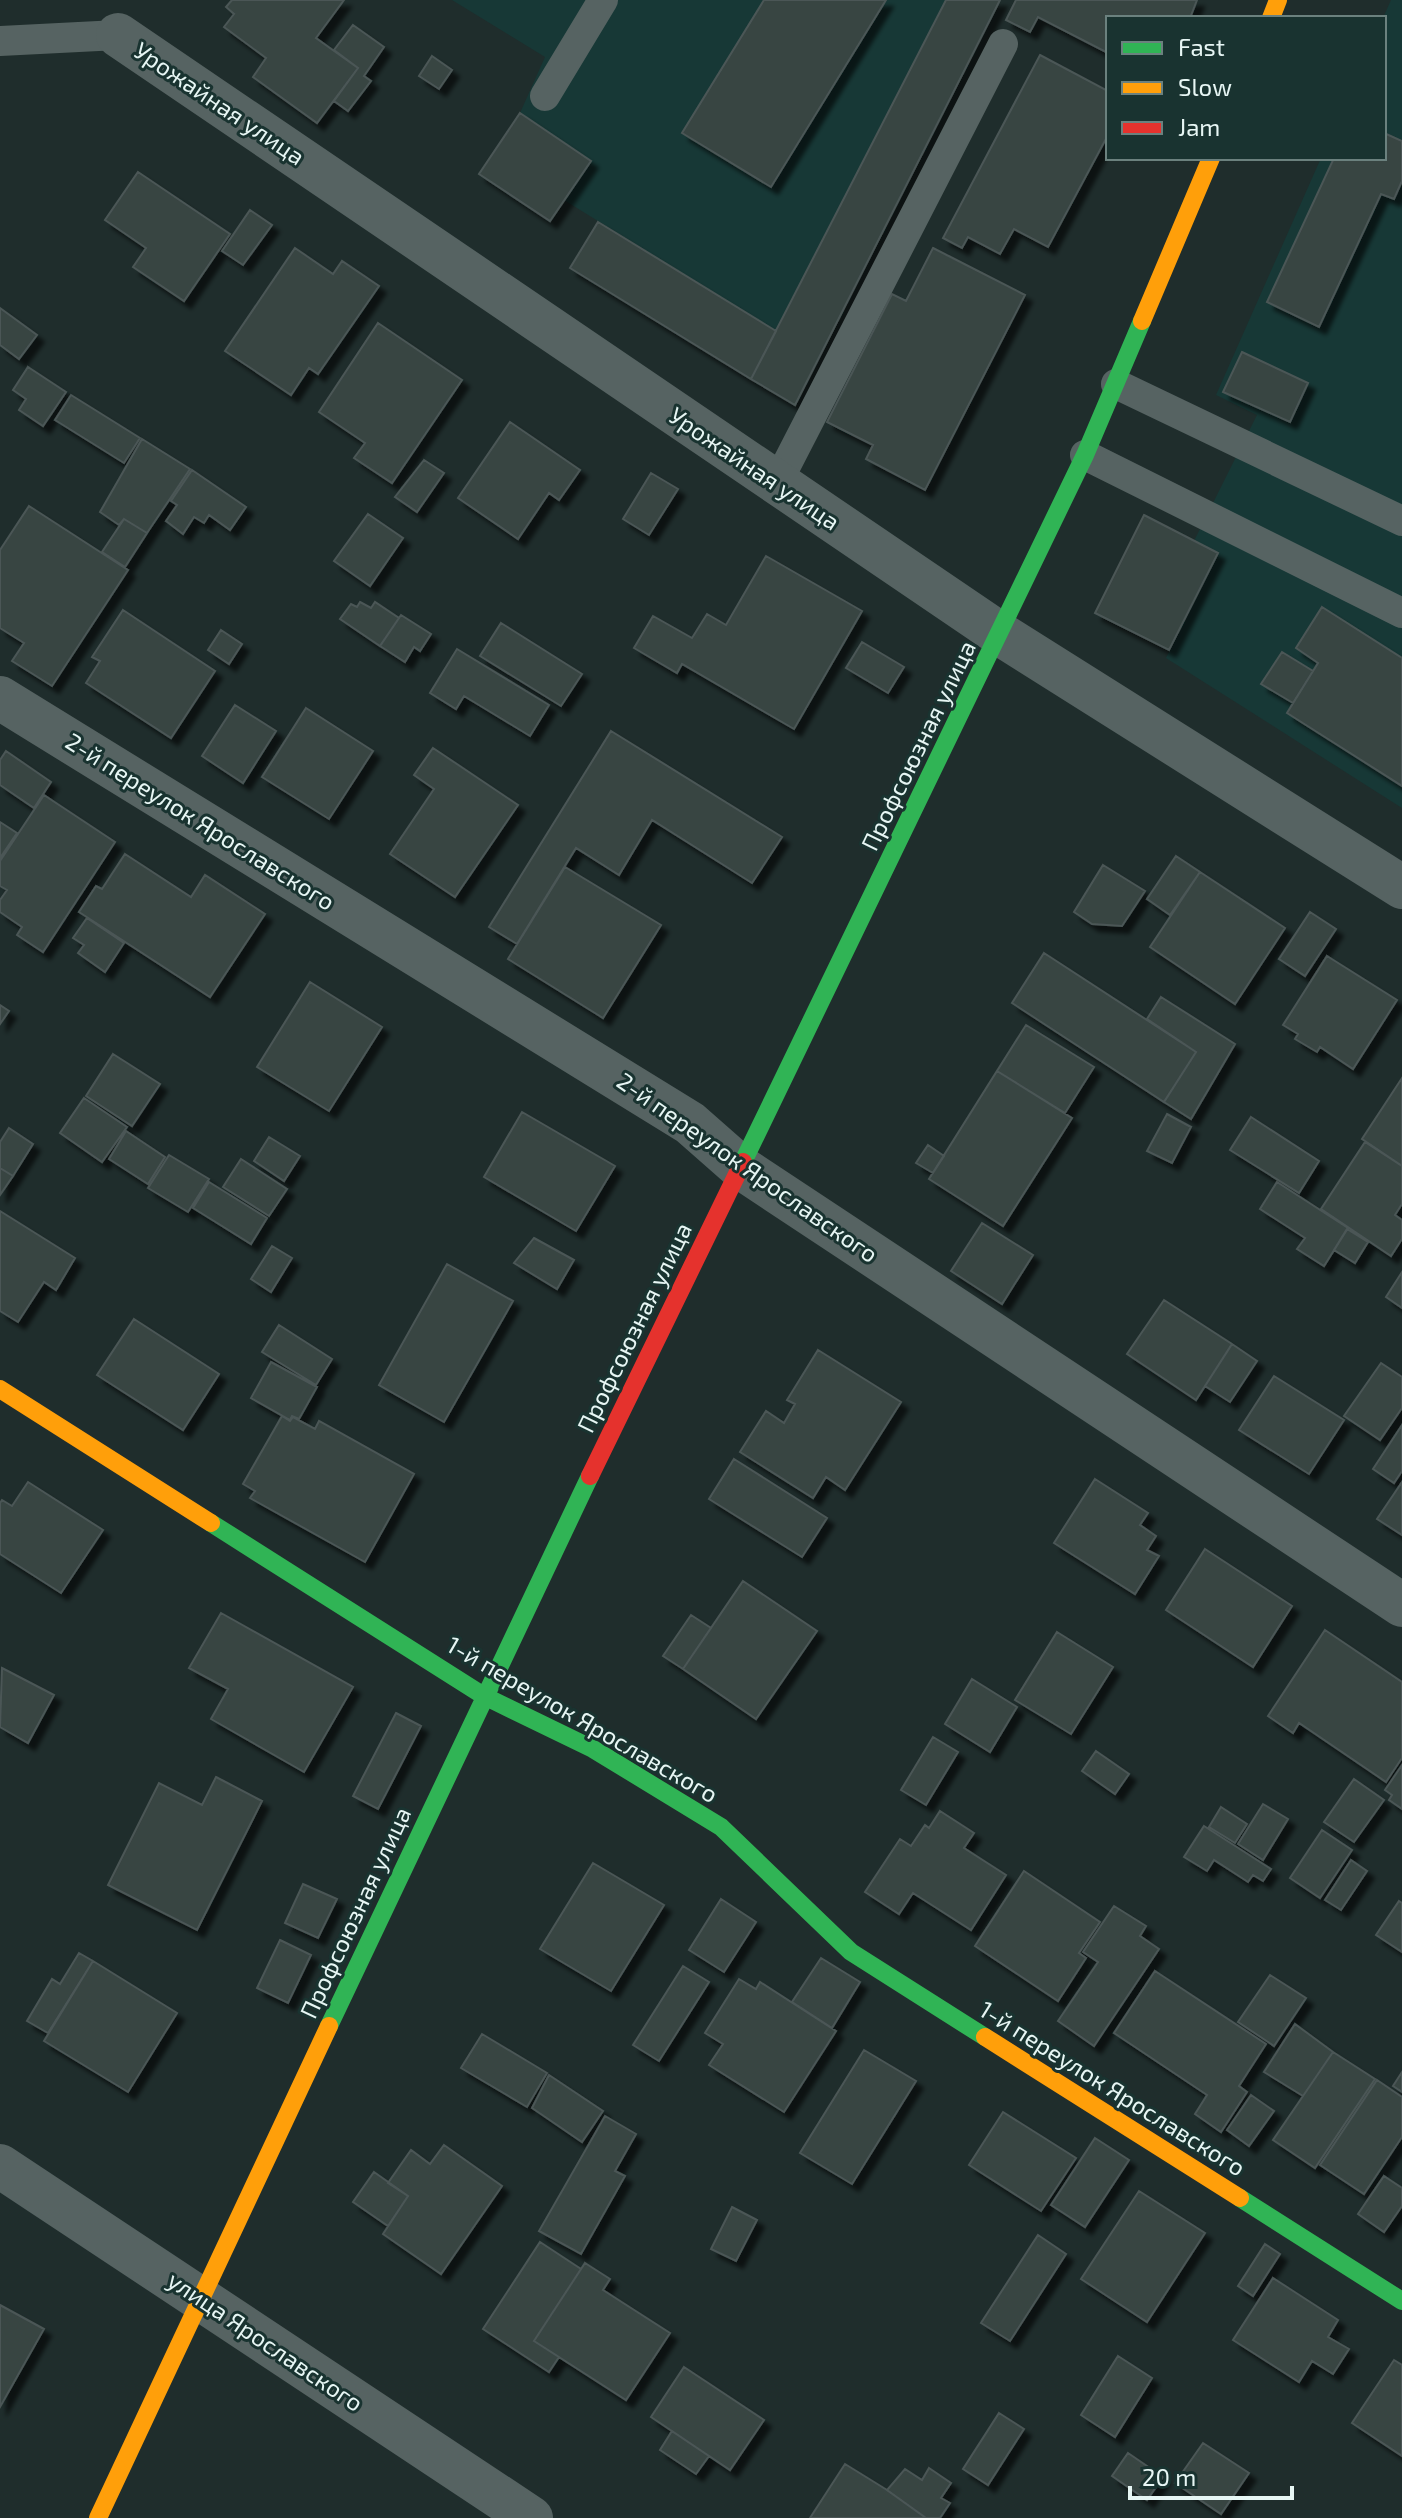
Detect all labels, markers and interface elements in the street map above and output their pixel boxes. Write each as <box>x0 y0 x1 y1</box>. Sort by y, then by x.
legend <box>1106 16 1386 160</box>
text: Fast <box>1178 32 1225 61</box>
street label: Урожайная улица <box>129 35 311 171</box>
text: Slow <box>1178 72 1232 101</box>
text: Jam <box>1178 112 1220 141</box>
street label: Урожайная улица <box>664 400 846 536</box>
street label: Профсоюзная улица <box>854 636 982 855</box>
street label: 2-й переулок Ярославского <box>60 726 341 916</box>
street label: 2-й переулок Ярославского <box>611 1065 884 1269</box>
street label: Профсоюзная улица <box>570 1218 698 1437</box>
street label: 1-й переулок Ярославского <box>442 1629 723 1809</box>
street label: Профсоюзная улица <box>293 1802 417 2023</box>
street label: 1-й переулок Ярославского <box>974 1994 1251 2182</box>
street label: улица Ярославского <box>162 2265 369 2418</box>
scale bar <box>1130 2450 1292 2500</box>
text: 20 m <box>1142 2462 1196 2491</box>

